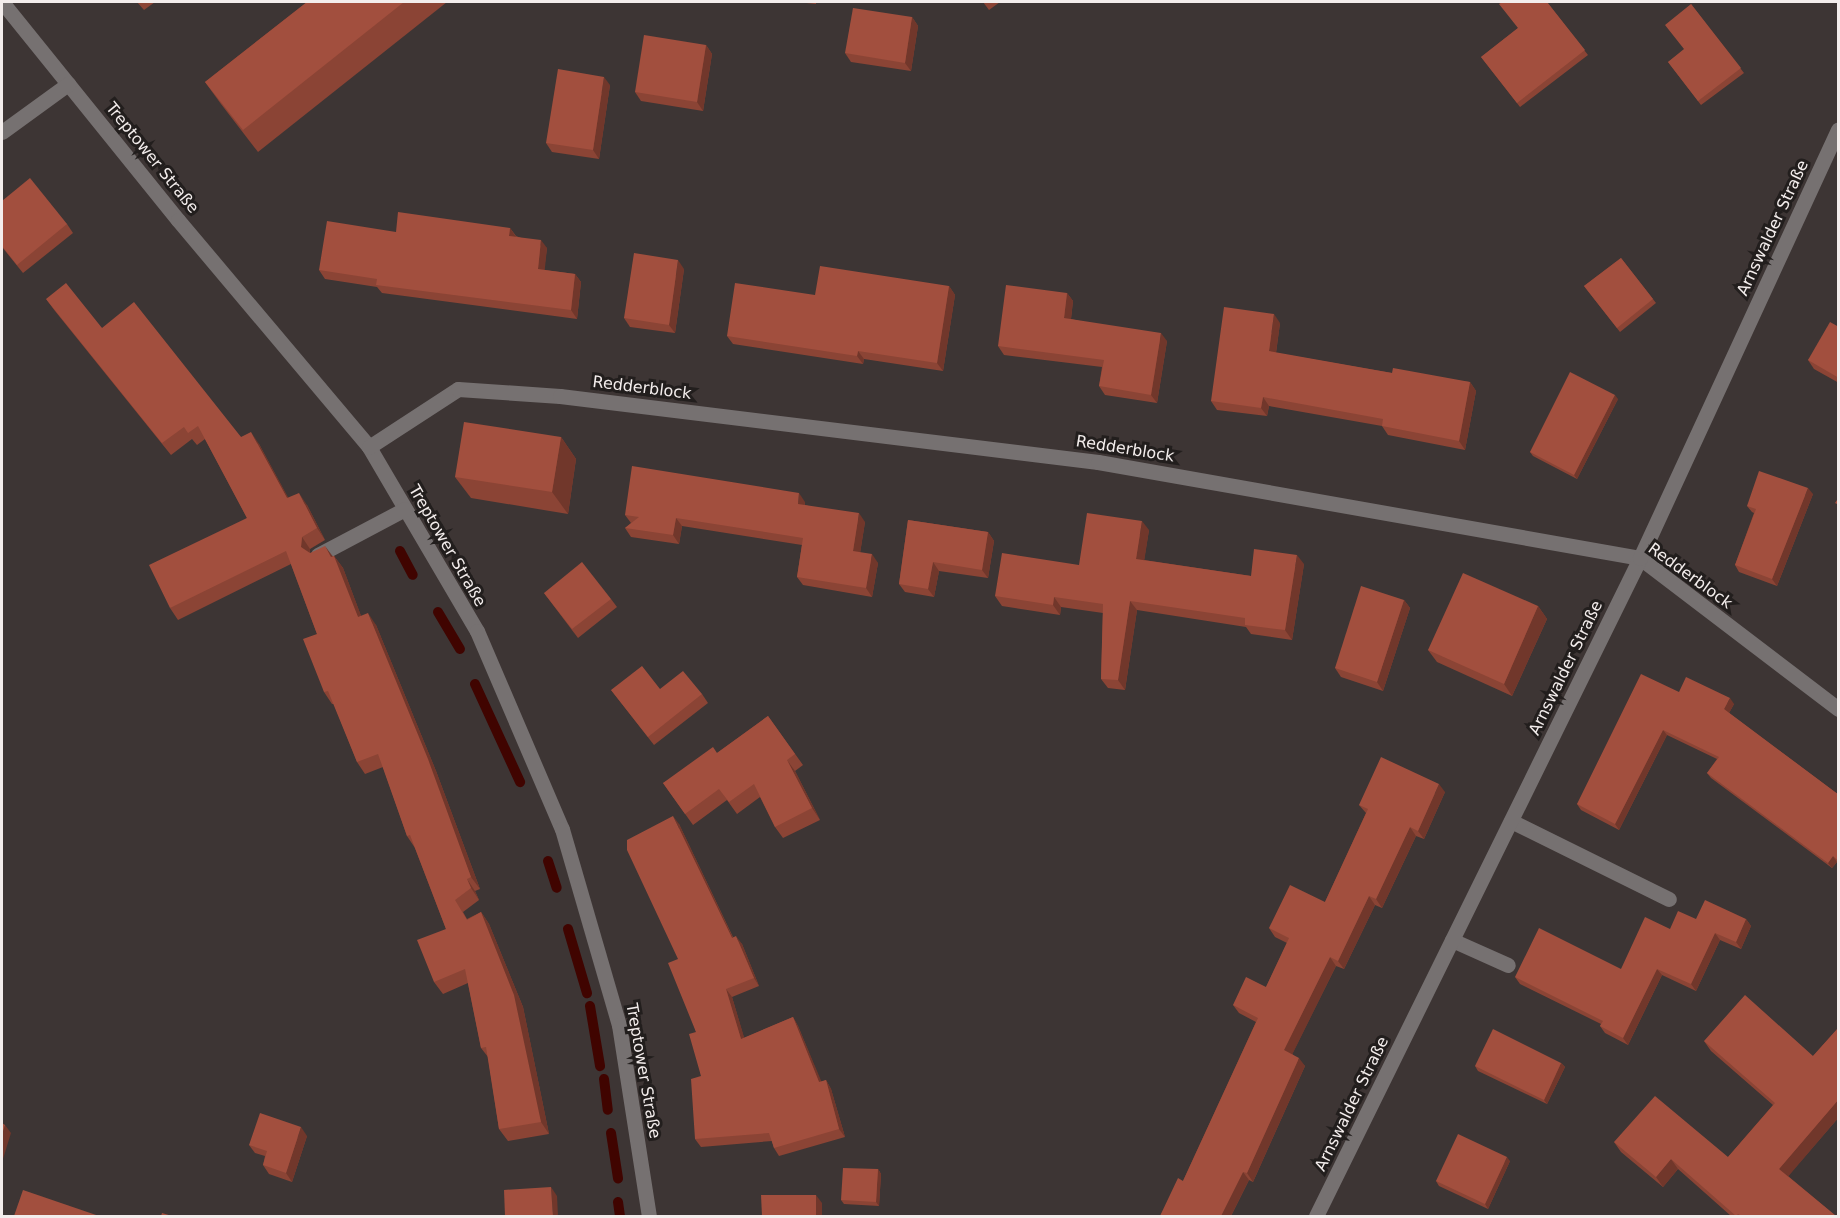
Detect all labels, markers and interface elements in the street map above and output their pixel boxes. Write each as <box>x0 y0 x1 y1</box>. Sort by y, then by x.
street label: Treptower Straße <box>101 99 203 217</box>
street label: Arnswalder Straße <box>1733 157 1813 299</box>
street label: Redderblock <box>591 372 693 404</box>
street label: Redderblock <box>1074 432 1176 466</box>
street label: Treptower Straße <box>404 482 490 610</box>
street label: Redderblock <box>1644 539 1736 613</box>
street label: Arnswalder Straße <box>1525 598 1607 738</box>
street label: Treptower Straße <box>622 1002 664 1140</box>
street label: Arnswalder Straße <box>1311 1034 1393 1174</box>

